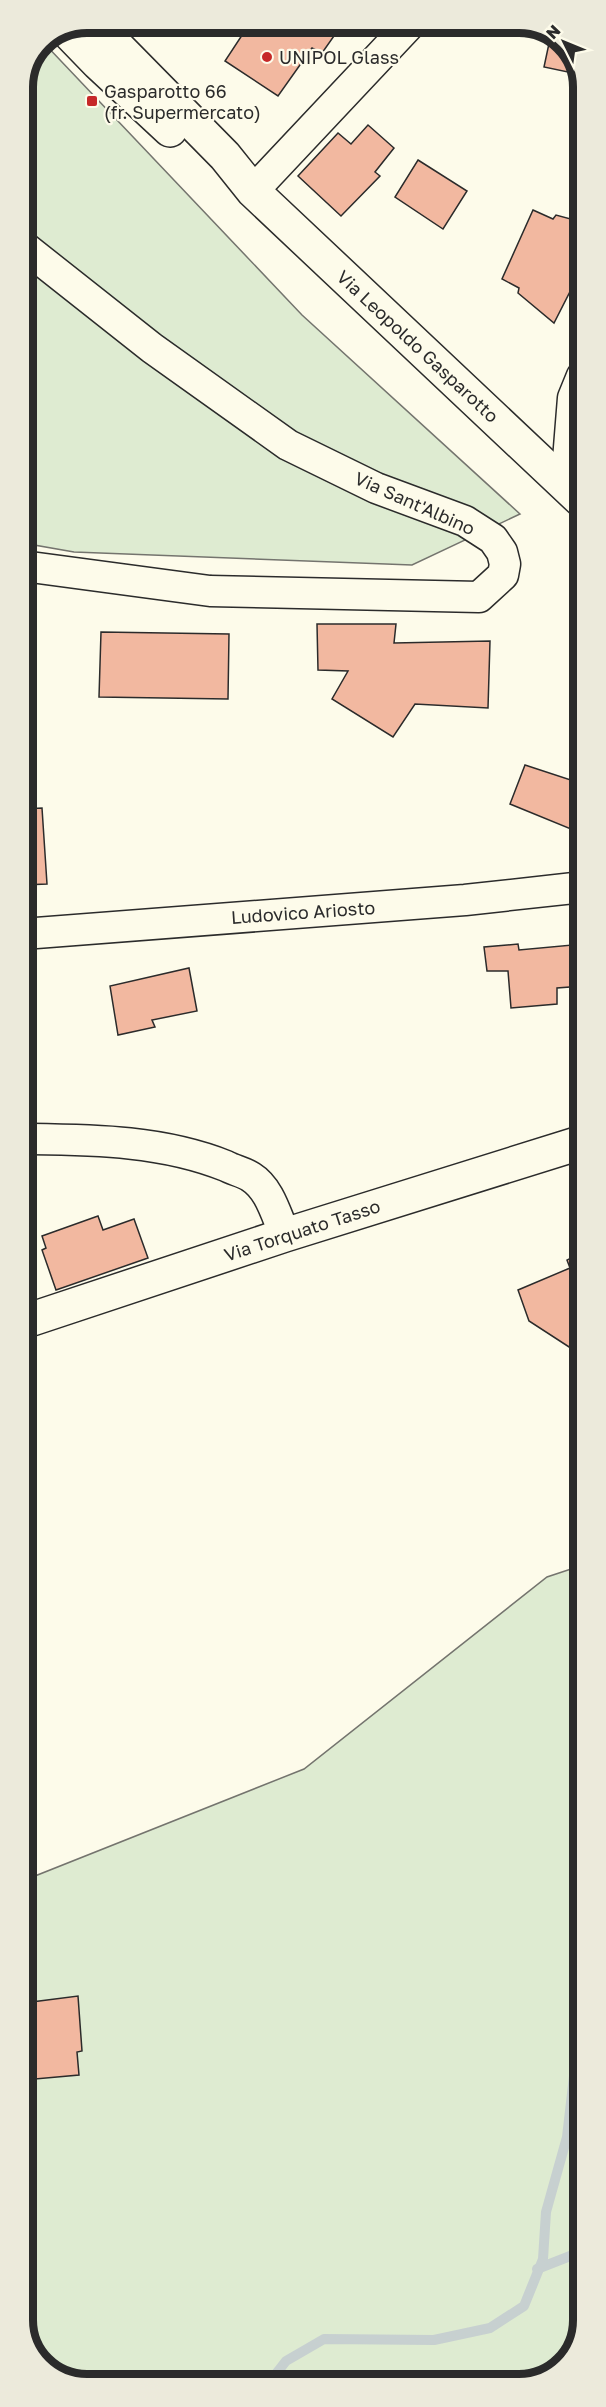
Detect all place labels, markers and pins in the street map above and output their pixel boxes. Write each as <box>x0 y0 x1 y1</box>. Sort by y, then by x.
place label: UNIPOL Glass <box>279 46 399 68</box>
marker: UNIPOL Glass <box>260 50 274 64</box>
place label: Gasparotto 66 (fr. Supermercato) <box>104 80 261 123</box>
marker: Gasparotto 66 (fr. Supermercato) <box>85 94 99 108</box>

